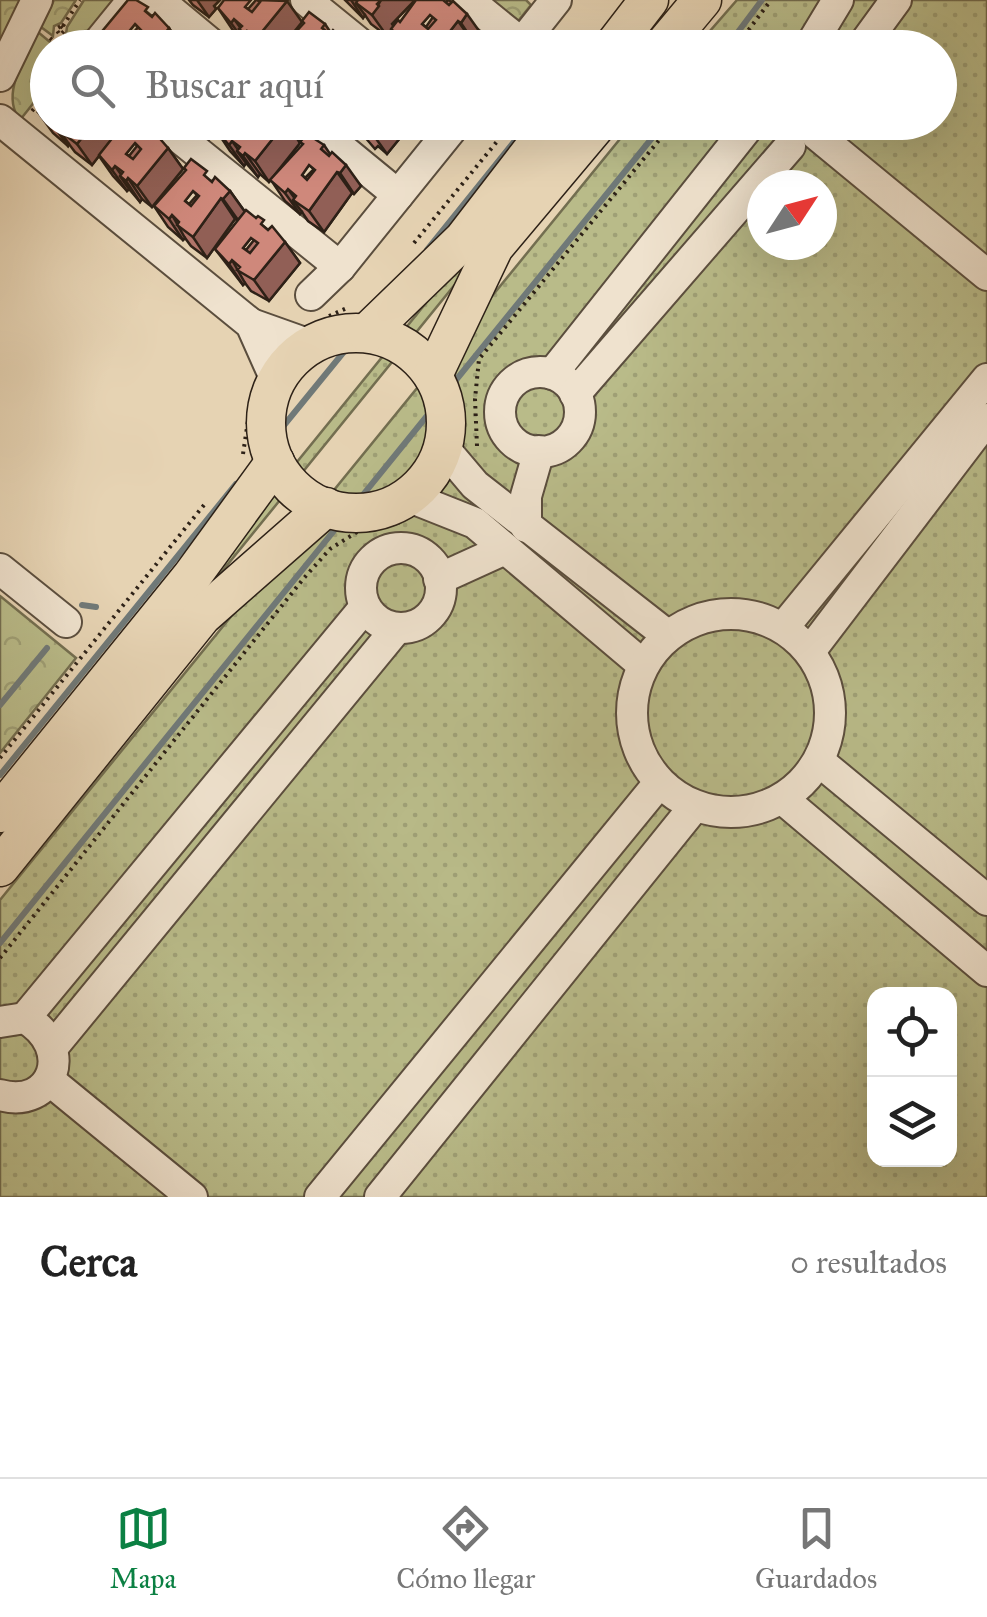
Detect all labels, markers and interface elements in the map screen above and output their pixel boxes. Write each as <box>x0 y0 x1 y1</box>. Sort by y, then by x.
search box <box>30 30 957 140</box>
icon: search <box>65 58 120 113</box>
text: Buscar aquí <box>145 62 324 108</box>
north arrow <box>747 170 837 260</box>
map controls <box>867 987 957 1167</box>
button: locate <box>867 987 957 1077</box>
button: layers <box>867 1077 957 1167</box>
text: Cerca <box>40 1236 137 1288</box>
text: 0 resultados <box>790 1243 947 1282</box>
tab: Mapa <box>110 1501 176 1596</box>
tab: Cómo llegar <box>396 1501 535 1596</box>
tab: Guardados <box>755 1501 877 1596</box>

